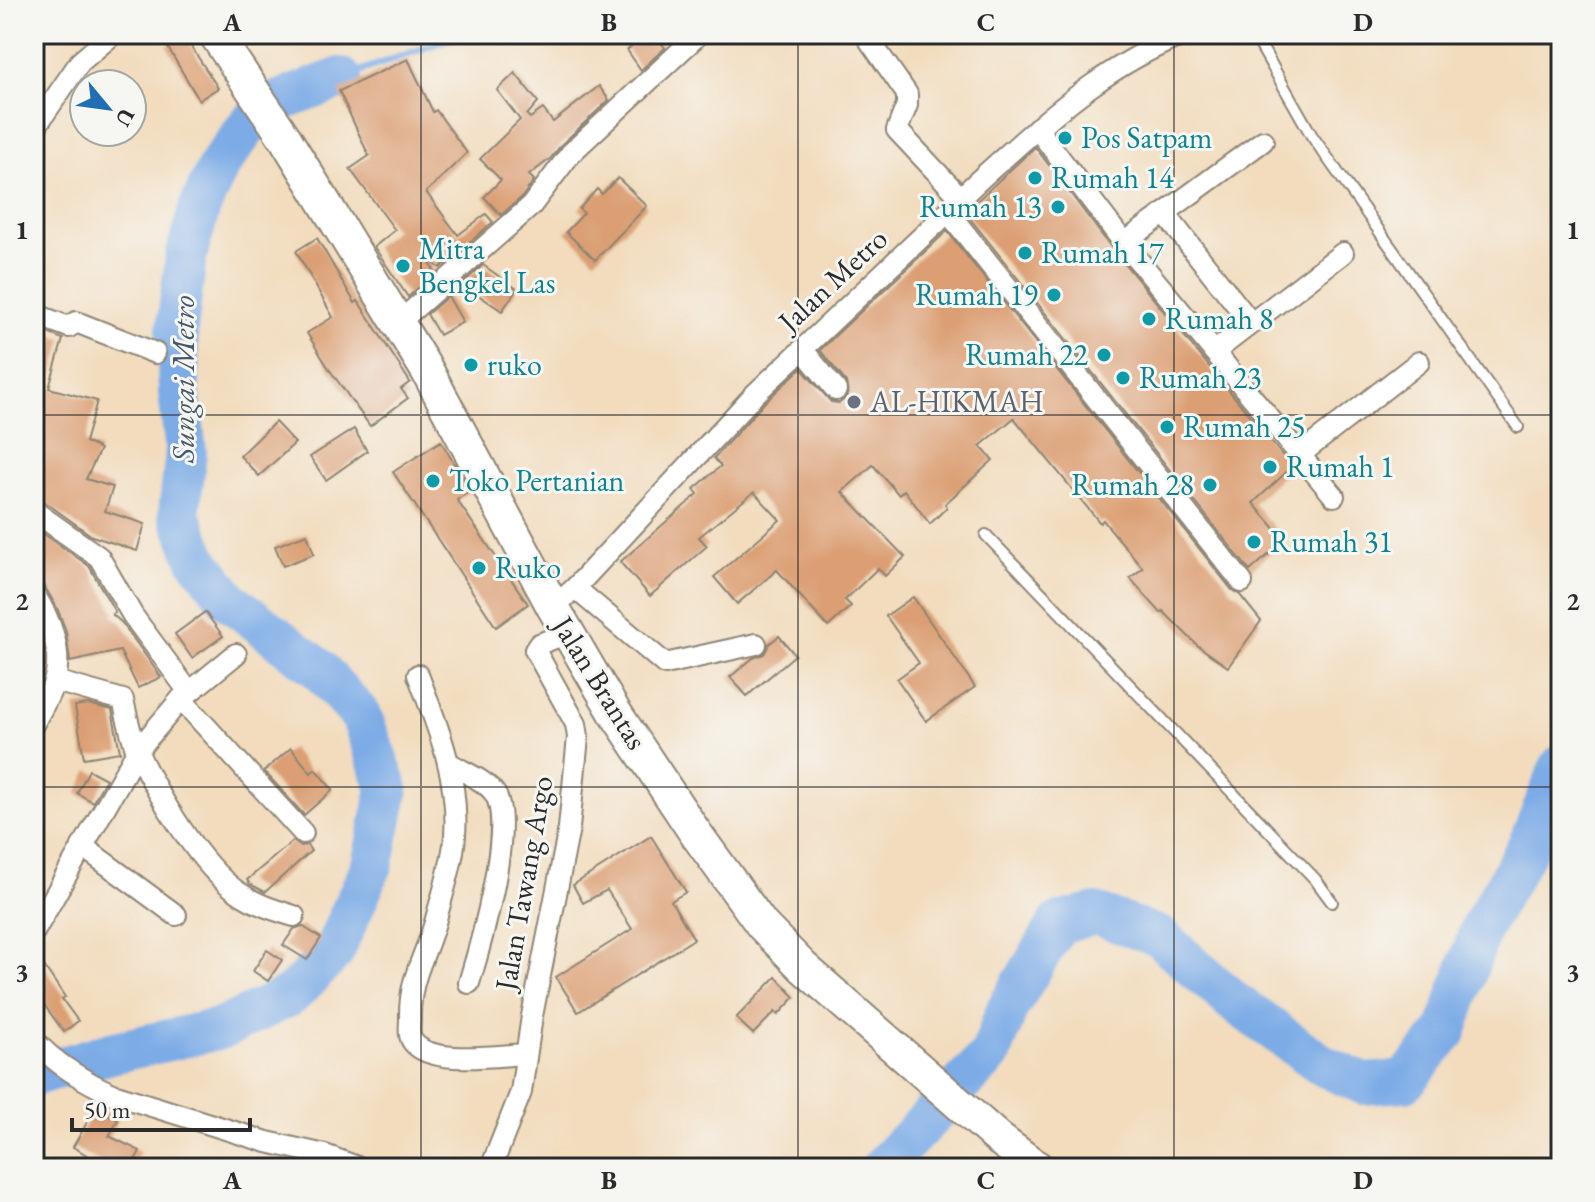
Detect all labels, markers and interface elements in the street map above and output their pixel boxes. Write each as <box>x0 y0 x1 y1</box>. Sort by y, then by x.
text: A <box>222 5 242 39</box>
text: B <box>601 5 617 39</box>
text: C <box>977 5 995 39</box>
text: D <box>1353 5 1373 39</box>
north arrow <box>68 68 148 148</box>
text: U <box>108 103 142 132</box>
place label: Pos Satpam <box>1081 118 1212 157</box>
marker: Pos Satpam <box>1056 129 1074 147</box>
place label: Rumah 14 <box>1051 158 1174 197</box>
marker: Rumah 14 <box>1026 169 1044 187</box>
place label: Rumah 13 <box>919 187 1042 226</box>
marker: Rumah 13 <box>1049 198 1067 216</box>
text: 1 <box>15 213 29 247</box>
text: 1 <box>1566 213 1580 247</box>
street label: Jalan Metro <box>768 219 896 342</box>
place label: Mitra Bengkel Las <box>419 229 555 302</box>
place label: Rumah 17 <box>1041 233 1164 272</box>
marker: Rumah 17 <box>1016 244 1034 262</box>
marker: Mitra Bengkel Las <box>394 257 412 275</box>
place label: Rumah 19 <box>915 275 1038 314</box>
marker: Rumah 19 <box>1045 286 1063 304</box>
water label: Sungai Metro <box>162 295 204 464</box>
place label: Rumah 8 <box>1165 299 1273 338</box>
marker: Rumah 8 <box>1140 310 1158 328</box>
place label: Rumah 22 <box>965 335 1089 374</box>
place label: ruko <box>487 345 542 384</box>
marker: Rumah 22 <box>1095 346 1113 364</box>
marker: ruko <box>462 356 480 374</box>
place label: Rumah 23 <box>1139 358 1262 397</box>
marker: Rumah 23 <box>1114 369 1132 387</box>
place label: AL-HIKMAH <box>869 382 1044 421</box>
marker: AL-HIKMAH <box>845 393 863 411</box>
place label: Rumah 25 <box>1183 407 1306 446</box>
marker: Rumah 25 <box>1158 418 1176 436</box>
place label: Rumah 1 <box>1286 447 1394 486</box>
marker: Rumah 1 <box>1261 458 1279 476</box>
place label: Toko Pertanian <box>449 461 625 500</box>
place label: Rumah 28 <box>1071 465 1194 504</box>
marker: Toko Pertanian <box>424 472 442 490</box>
marker: Rumah 28 <box>1201 476 1219 494</box>
place label: Rumah 31 <box>1270 522 1393 561</box>
marker: Rumah 31 <box>1245 533 1263 551</box>
place label: Ruko <box>495 548 561 587</box>
marker: Ruko <box>470 559 488 577</box>
text: 2 <box>15 584 29 618</box>
text: 2 <box>1566 584 1580 618</box>
street label: Jalan Brantas <box>543 606 657 757</box>
street label: Jalan Tawang Argo <box>485 773 562 996</box>
text: 3 <box>15 955 29 989</box>
text: 3 <box>1566 955 1580 989</box>
scale bar <box>72 1082 250 1132</box>
text: 50 m <box>84 1094 131 1125</box>
text: A <box>222 1163 242 1197</box>
text: B <box>601 1163 617 1197</box>
text: C <box>977 1163 995 1197</box>
text: D <box>1353 1163 1373 1197</box>

